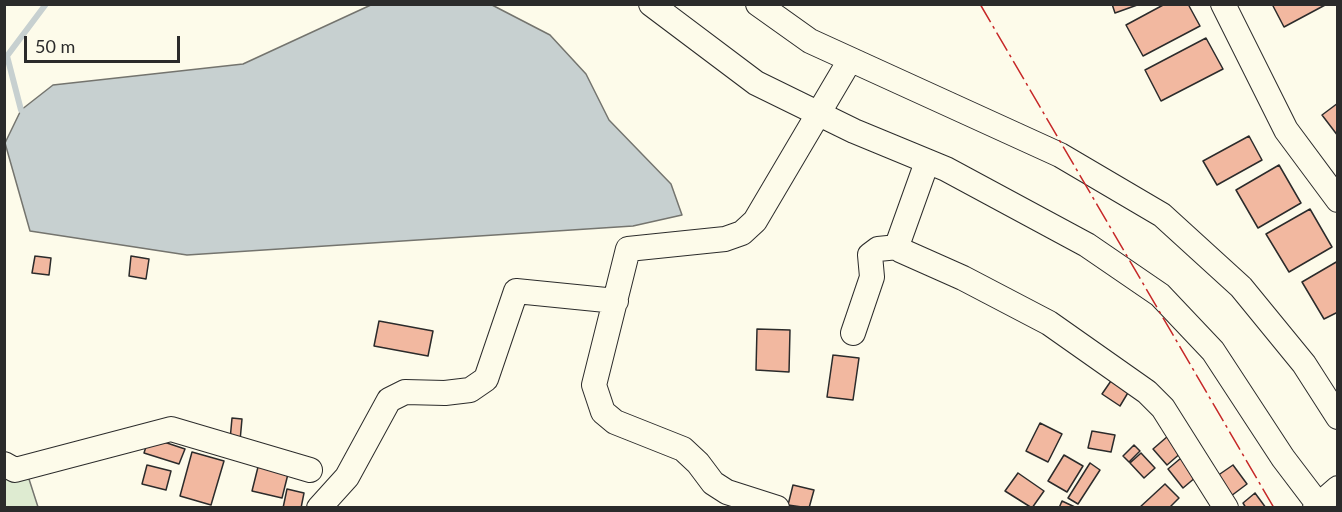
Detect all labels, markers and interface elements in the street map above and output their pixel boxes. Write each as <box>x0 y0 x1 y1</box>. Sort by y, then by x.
scale bar <box>27 24 183 62</box>
text: 50 m <box>35 35 75 57</box>

